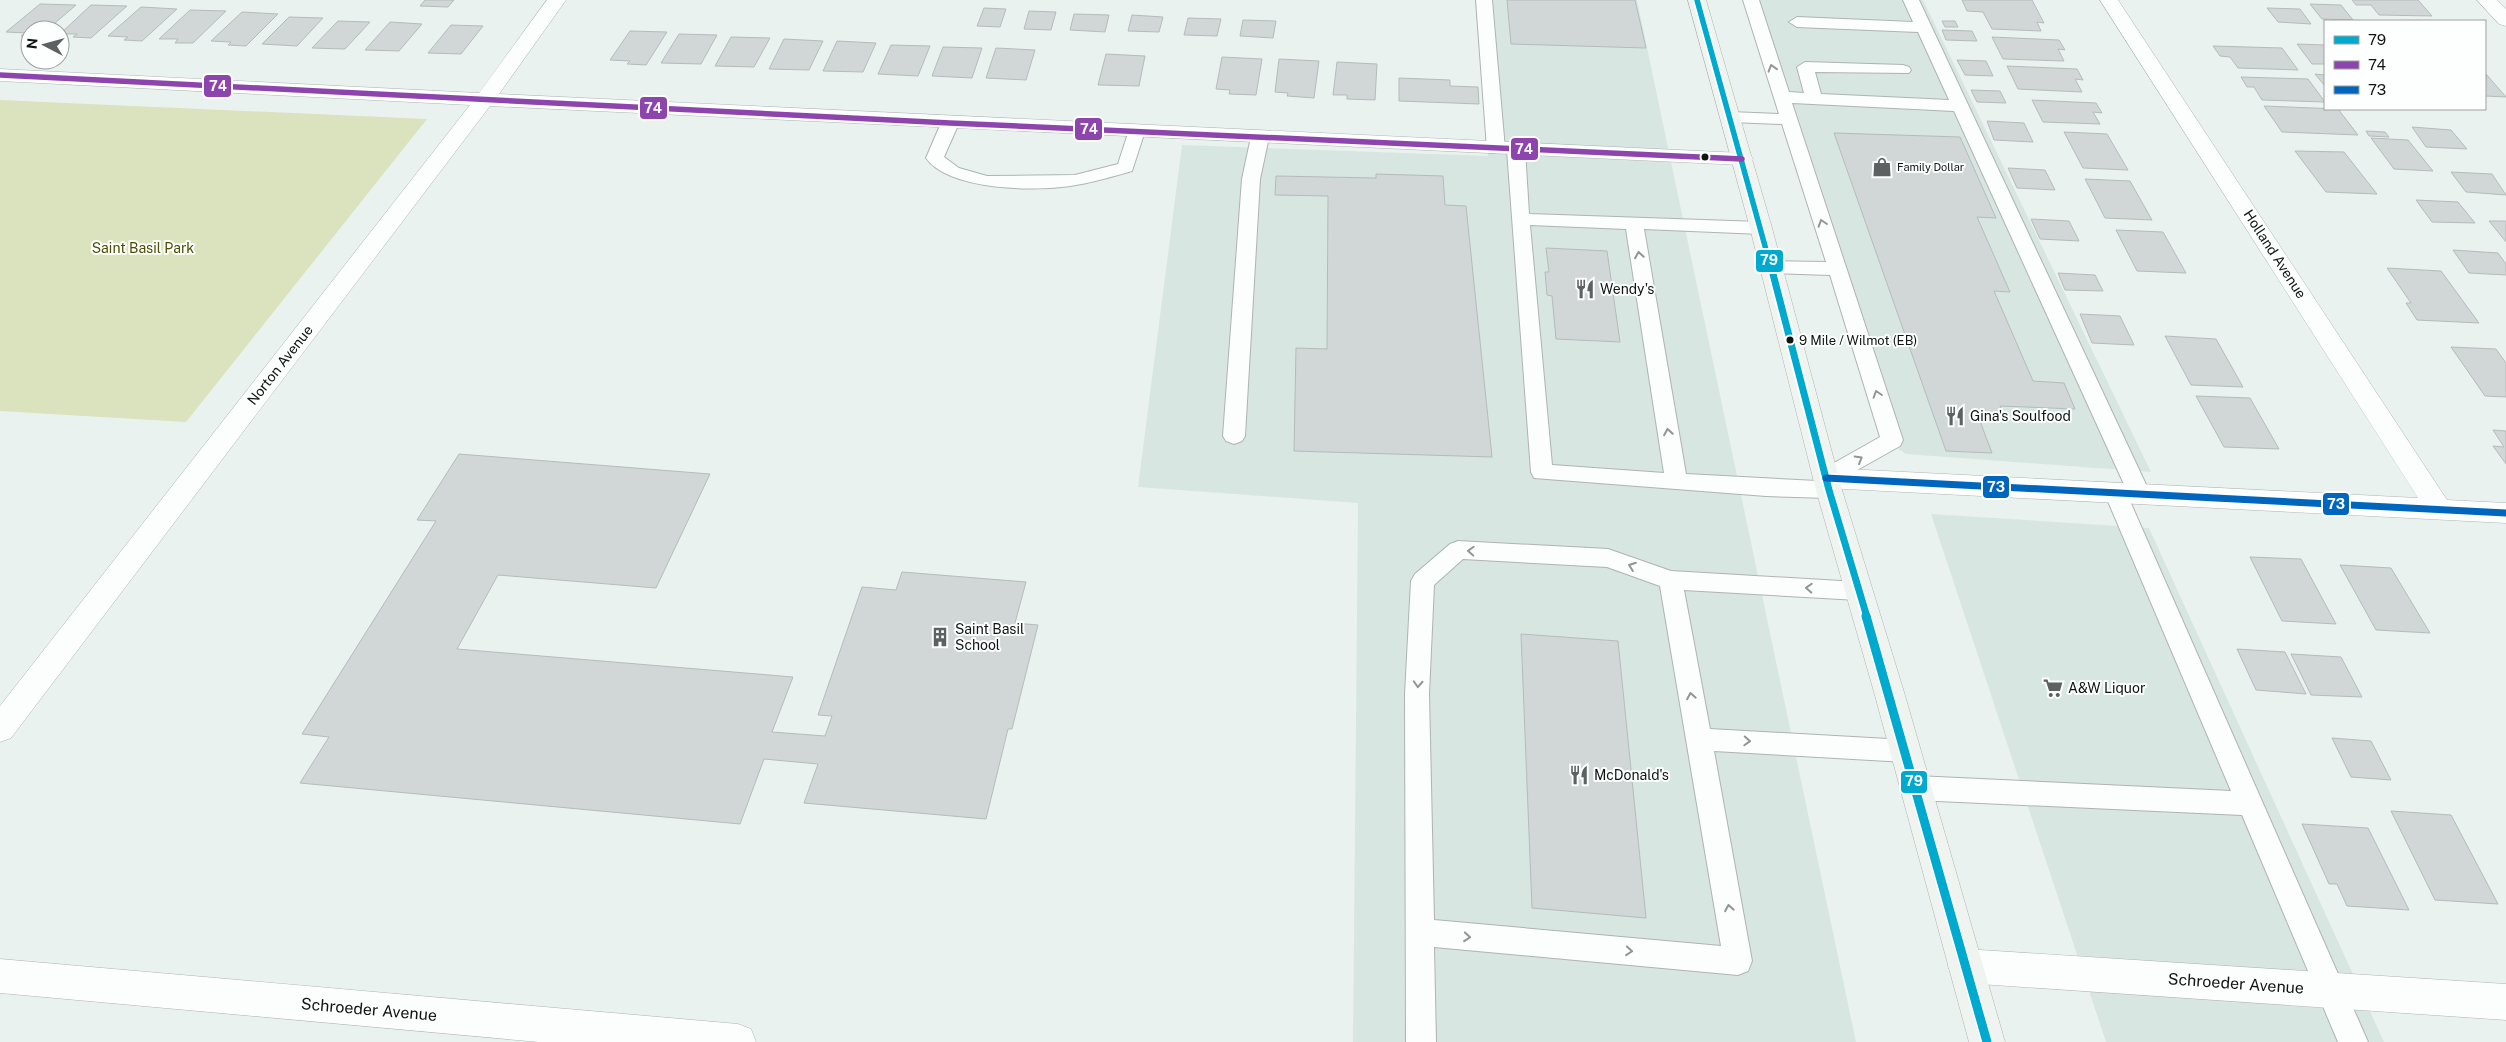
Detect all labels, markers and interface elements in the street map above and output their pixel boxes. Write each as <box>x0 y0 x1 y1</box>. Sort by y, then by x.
north arrow <box>20 20 70 70</box>
legend <box>2324 20 2486 110</box>
text: 79 <box>2368 31 2386 48</box>
text: N <box>24 37 41 50</box>
text: 74 <box>2368 56 2386 73</box>
one-way arrow <box>1768 64 1778 73</box>
line badge: 74 <box>203 74 232 98</box>
text: 74 <box>209 78 227 94</box>
text: 73 <box>2368 81 2386 98</box>
line badge: 74 <box>639 96 668 120</box>
text: 74 <box>644 100 662 116</box>
line badge: 74 <box>1074 117 1103 141</box>
text: 74 <box>1080 121 1098 137</box>
line badge: 74 <box>1510 137 1539 161</box>
text: 74 <box>1515 141 1533 157</box>
unlabelled marker <box>1700 152 1710 162</box>
shop icon: Family Dollar <box>1871 156 1893 178</box>
place label: Family Dollar <box>1897 161 1964 173</box>
street label: Holland Avenue <box>2240 207 2310 301</box>
one-way arrow <box>1818 219 1828 227</box>
park label: Saint Basil Park <box>92 240 194 256</box>
line badge: 79 <box>1755 249 1784 273</box>
one-way arrow <box>1635 250 1645 259</box>
text: 79 <box>1760 252 1778 268</box>
restaurant icon: Wendy's <box>1574 278 1596 300</box>
place label: Wendy's <box>1600 281 1654 297</box>
street label: Norton Avenue <box>244 322 316 408</box>
place label: 9 Mile / Wilmot (EB) <box>1799 333 1917 348</box>
marker: 9 Mile / Wilmot (EB) <box>1785 335 1795 345</box>
one-way arrow <box>1873 390 1883 399</box>
restaurant icon: Gina's Soulfood <box>1944 405 1966 427</box>
place label: Gina's Soulfood <box>1970 408 2071 424</box>
one-way arrow <box>1663 428 1674 436</box>
one-way arrow <box>1854 456 1863 466</box>
line badge: 73 <box>1982 475 2010 499</box>
text: 73 <box>1987 479 2005 495</box>
line badge: 73 <box>2322 492 2350 516</box>
text: 73 <box>2327 496 2345 512</box>
one-way arrow <box>1467 545 1475 556</box>
one-way arrow <box>1628 562 1637 572</box>
one-way arrow <box>1805 583 1813 594</box>
place label: Saint Basil School <box>955 621 1024 653</box>
building icon: Saint Basil School <box>929 626 951 648</box>
supermarket icon: A&W Liquor <box>2042 677 2064 699</box>
one-way arrow <box>1412 680 1423 688</box>
place label: A&W Liquor <box>2068 680 2145 696</box>
one-way arrow <box>1687 692 1697 701</box>
one-way arrow <box>1744 736 1752 747</box>
restaurant icon: McDonald's <box>1568 764 1590 786</box>
place label: McDonald's <box>1594 767 1669 783</box>
line badge: 79 <box>1900 770 1928 794</box>
text: 79 <box>1905 773 1923 789</box>
one-way arrow <box>1724 904 1734 913</box>
one-way arrow <box>1464 931 1472 942</box>
one-way arrow <box>1626 945 1634 956</box>
street label: Schroeder Avenue <box>2167 969 2305 998</box>
street label: Schroeder Avenue <box>300 994 438 1025</box>

